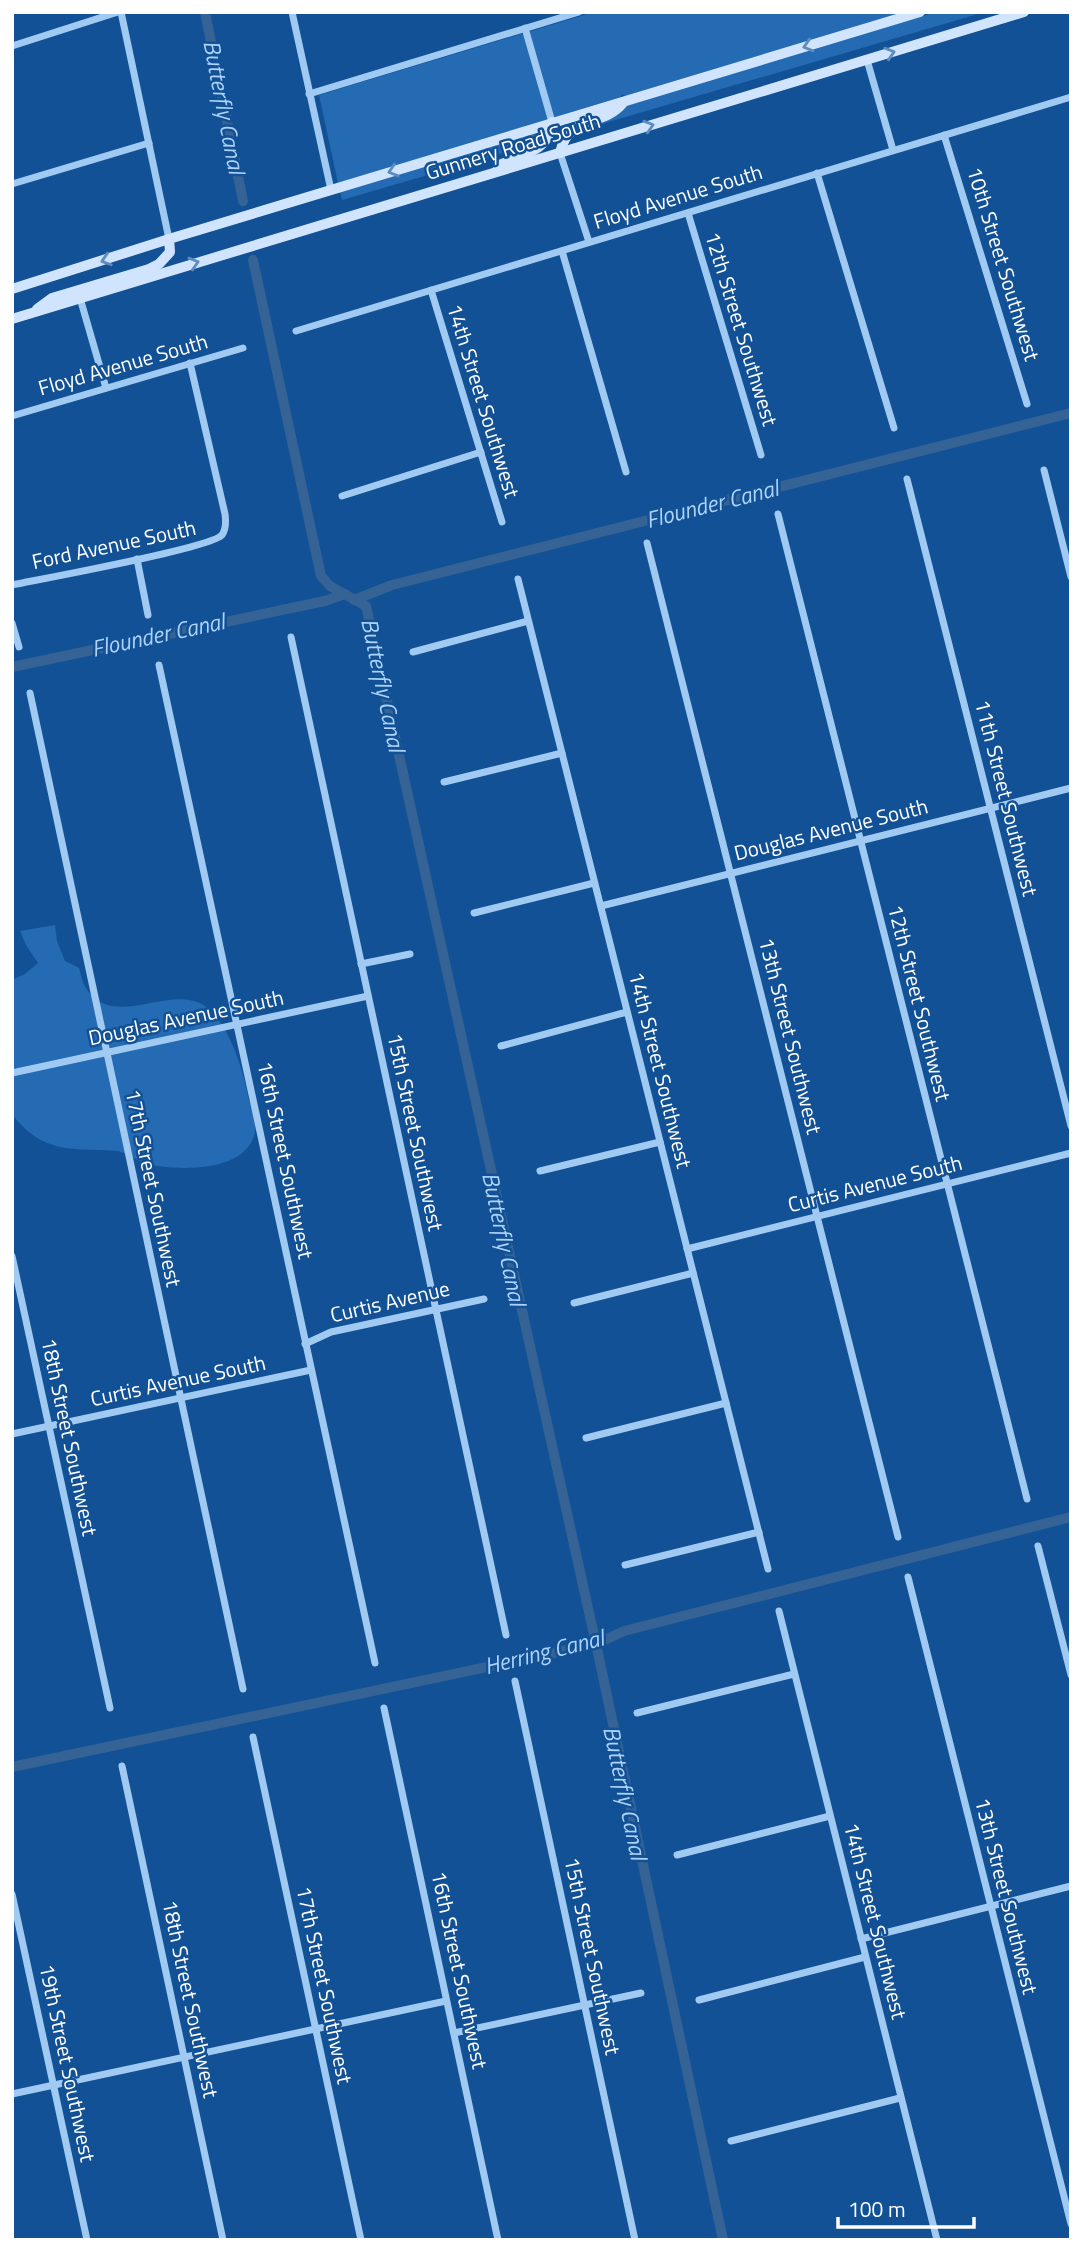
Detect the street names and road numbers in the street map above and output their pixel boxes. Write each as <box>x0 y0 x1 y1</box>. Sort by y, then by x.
street label: Gunnery Road South <box>421 104 604 188</box>
street label: Floyd Avenue South <box>589 155 766 237</box>
street label: 10th Street Southwest <box>959 163 1049 365</box>
street label: 12th Street Southwest <box>697 228 787 430</box>
street label: 14th Street Southwest <box>439 300 529 502</box>
street label: Floyd Avenue South <box>34 325 211 404</box>
street label: Ford Avenue South <box>29 511 199 577</box>
street label: 11th Street Southwest <box>967 696 1047 900</box>
street label: Douglas Avenue South <box>730 789 931 869</box>
street label: 12th Street Southwest <box>880 901 960 1105</box>
street label: 13th Street Southwest <box>751 934 831 1138</box>
street label: 14th Street Southwest <box>621 968 701 1172</box>
street label: Douglas Avenue South <box>85 981 286 1053</box>
street label: 15th Street Southwest <box>379 1030 453 1234</box>
street label: 16th Street Southwest <box>249 1058 323 1262</box>
street label: 17th Street Southwest <box>117 1086 191 1290</box>
street label: Curtis Avenue South <box>784 1146 965 1220</box>
street label: Curtis Avenue <box>327 1272 453 1330</box>
street label: 18th Street Southwest <box>33 1335 107 1539</box>
street label: Curtis Avenue South <box>87 1346 268 1414</box>
street label: 13th Street Southwest <box>967 1794 1047 1998</box>
street label: 14th Street Southwest <box>836 1819 916 2023</box>
street label: 15th Street Southwest <box>556 1854 630 2058</box>
street label: 16th Street Southwest <box>423 1868 497 2072</box>
street label: 17th Street Southwest <box>288 1883 362 2087</box>
street label: 18th Street Southwest <box>154 1897 228 2101</box>
street label: 19th Street Southwest <box>31 1961 105 2165</box>

